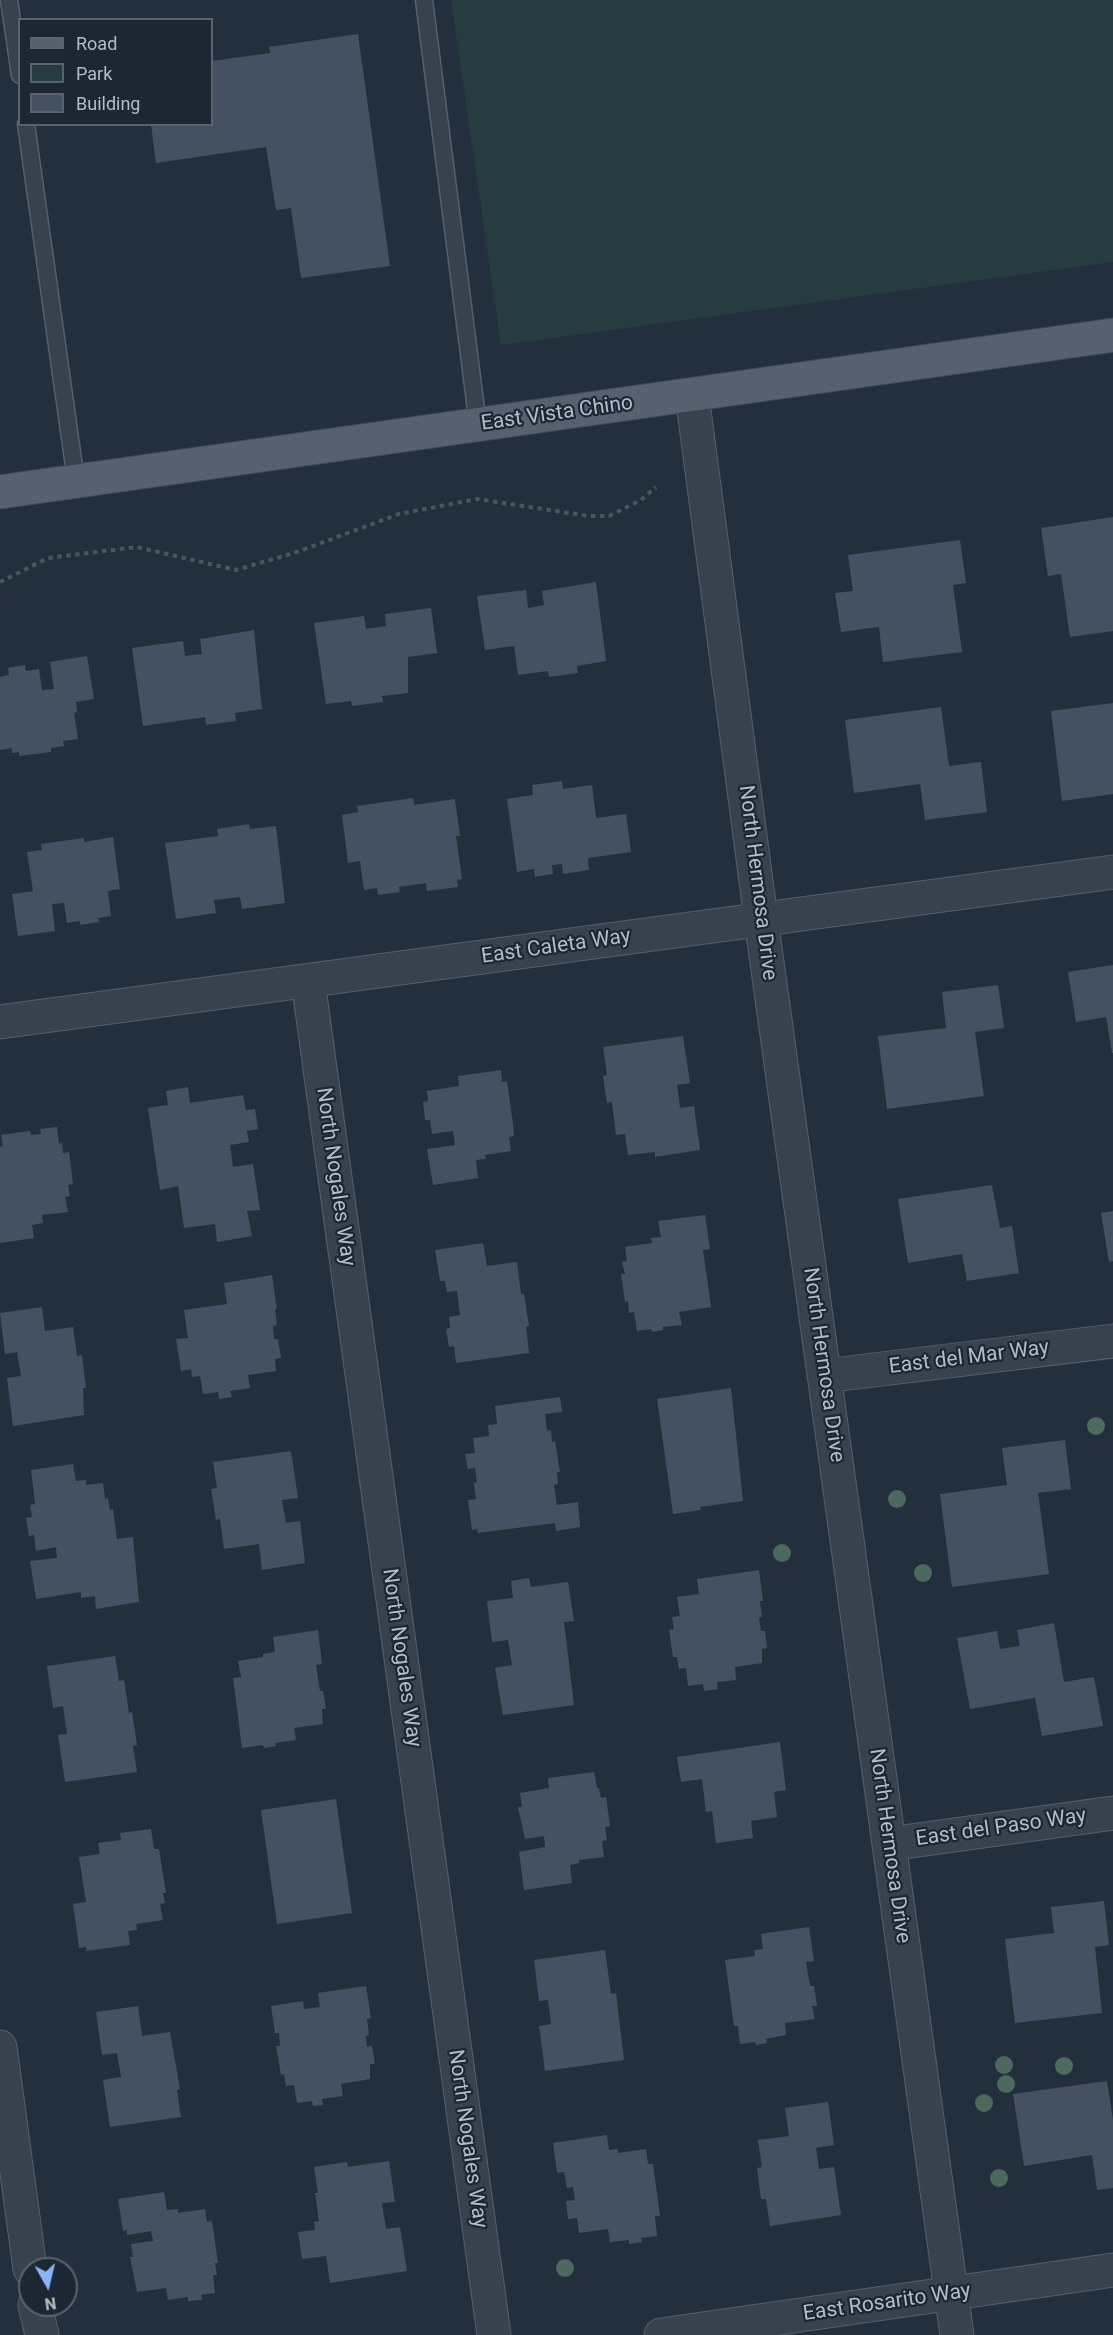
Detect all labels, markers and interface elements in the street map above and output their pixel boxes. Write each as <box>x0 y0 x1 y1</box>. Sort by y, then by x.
legend <box>18 18 213 126</box>
text: Road <box>76 33 117 54</box>
text: Park <box>76 63 112 84</box>
text: Building <box>76 93 140 114</box>
street label: East Vista Chino <box>479 391 635 437</box>
street label: North Hermosa Drive <box>733 784 781 982</box>
street label: East Caleta Way <box>480 924 632 970</box>
street label: North Nogales Way <box>310 1086 360 1268</box>
street label: North Hermosa Drive <box>797 1266 849 1464</box>
street label: East del Mar Way <box>887 1336 1051 1380</box>
street label: North Nogales Way <box>376 1567 426 1749</box>
street label: North Hermosa Drive <box>863 1747 915 1945</box>
street label: East del Paso Way <box>914 1804 1088 1852</box>
street label: North Nogales Way <box>442 2048 492 2230</box>
north arrow <box>18 2257 78 2317</box>
street label: East Rosarito Way <box>802 2279 972 2327</box>
text: N <box>43 2293 57 2314</box>

